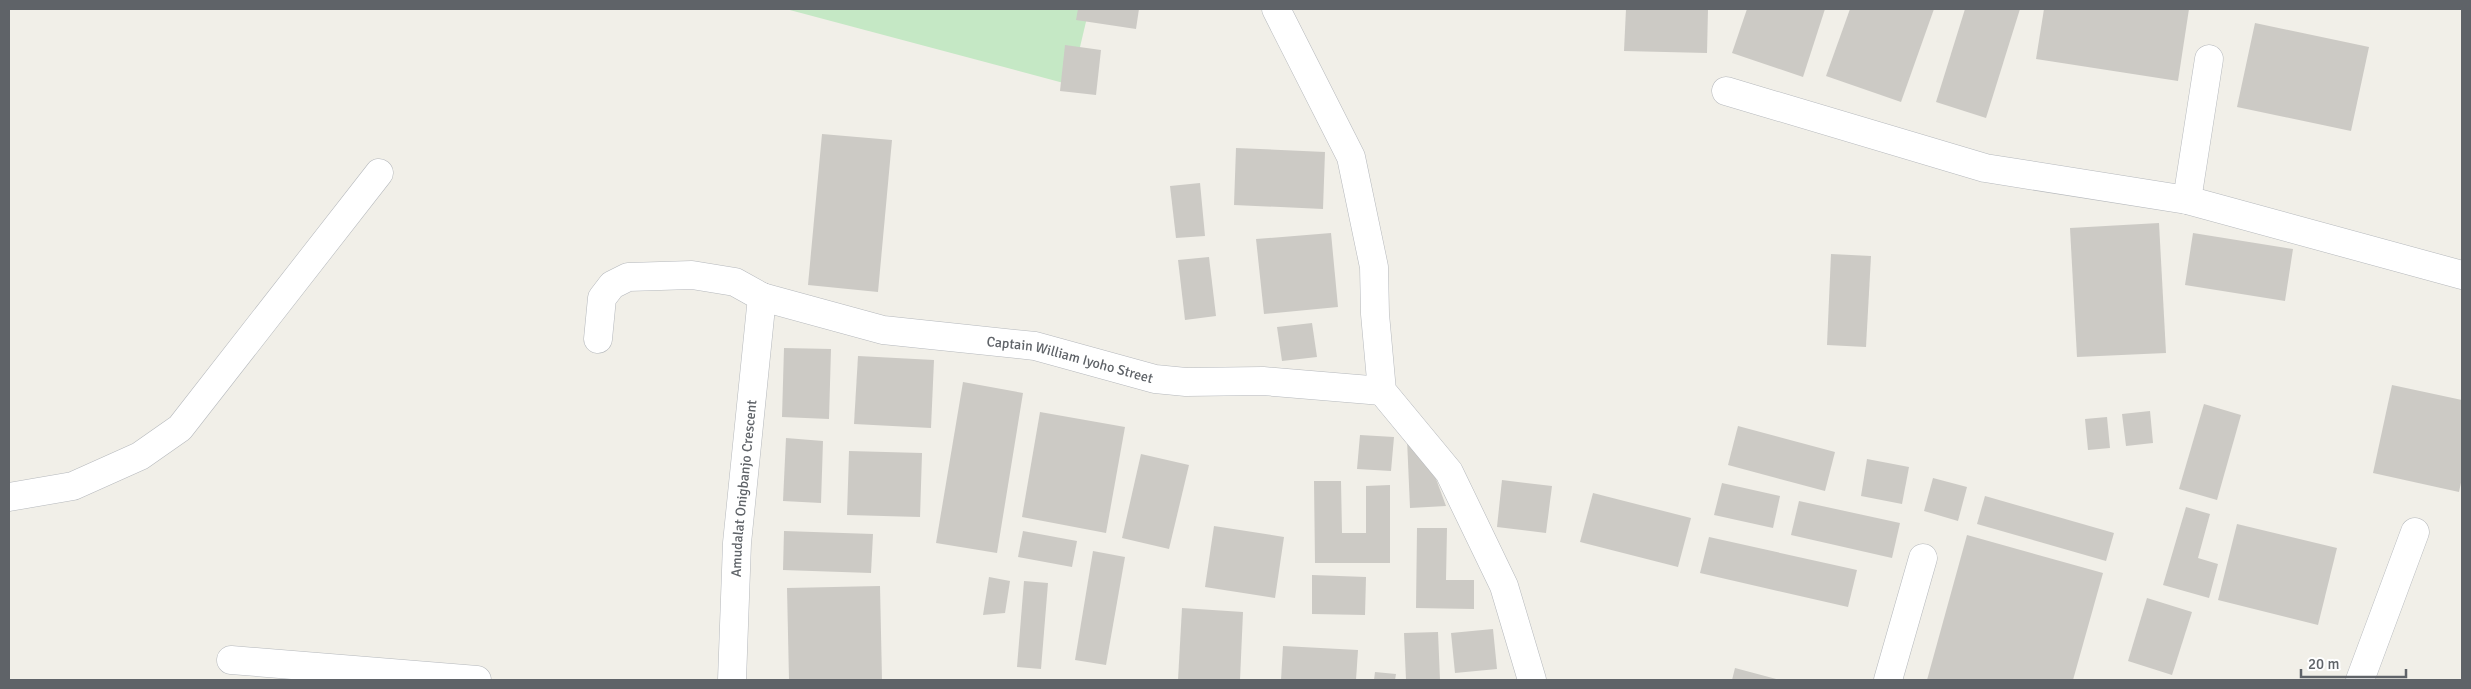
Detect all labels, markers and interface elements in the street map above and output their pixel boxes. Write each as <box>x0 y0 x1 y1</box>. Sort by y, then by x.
street label: Captain William Iyoho Street <box>986 332 1155 387</box>
street label: Amudalat Onigbanjo Crescent <box>727 399 760 577</box>
scale bar <box>2301 646 2406 678</box>
text: 20 m <box>2308 655 2339 673</box>

